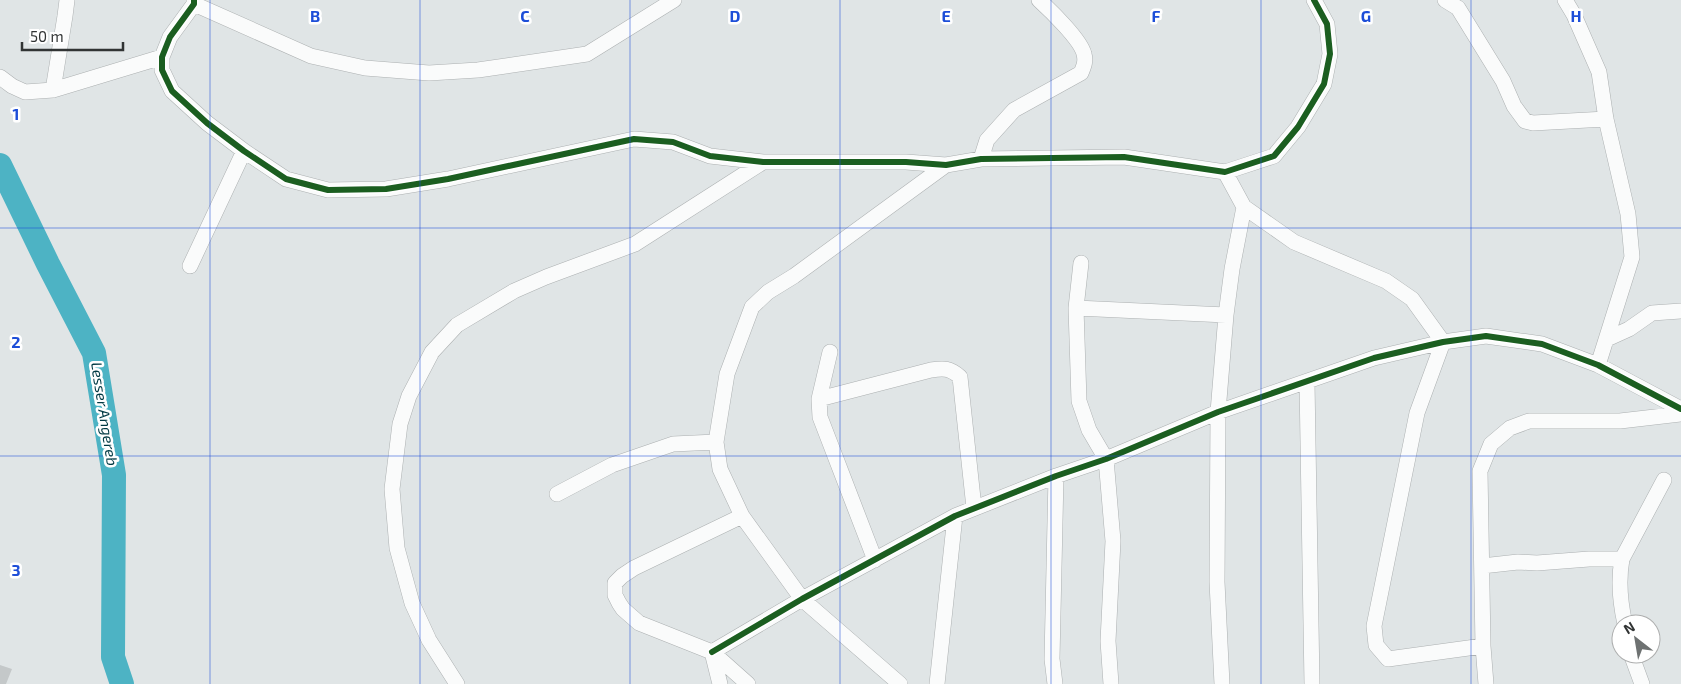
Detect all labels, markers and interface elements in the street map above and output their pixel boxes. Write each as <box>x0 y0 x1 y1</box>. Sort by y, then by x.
text: B <box>310 6 320 25</box>
text: C <box>520 6 530 25</box>
text: D <box>730 6 741 25</box>
text: E <box>941 6 951 25</box>
text: F <box>1152 6 1161 25</box>
text: G <box>1361 6 1371 25</box>
text: H <box>1570 6 1582 25</box>
scale bar <box>22 20 124 52</box>
text: 50 m <box>30 27 64 45</box>
text: 1 <box>13 104 19 123</box>
text: 2 <box>11 332 21 351</box>
water label: Lesser Angereb <box>88 361 122 467</box>
text: 3 <box>11 560 21 579</box>
north arrow <box>1611 614 1661 664</box>
text: N <box>1620 618 1638 637</box>

